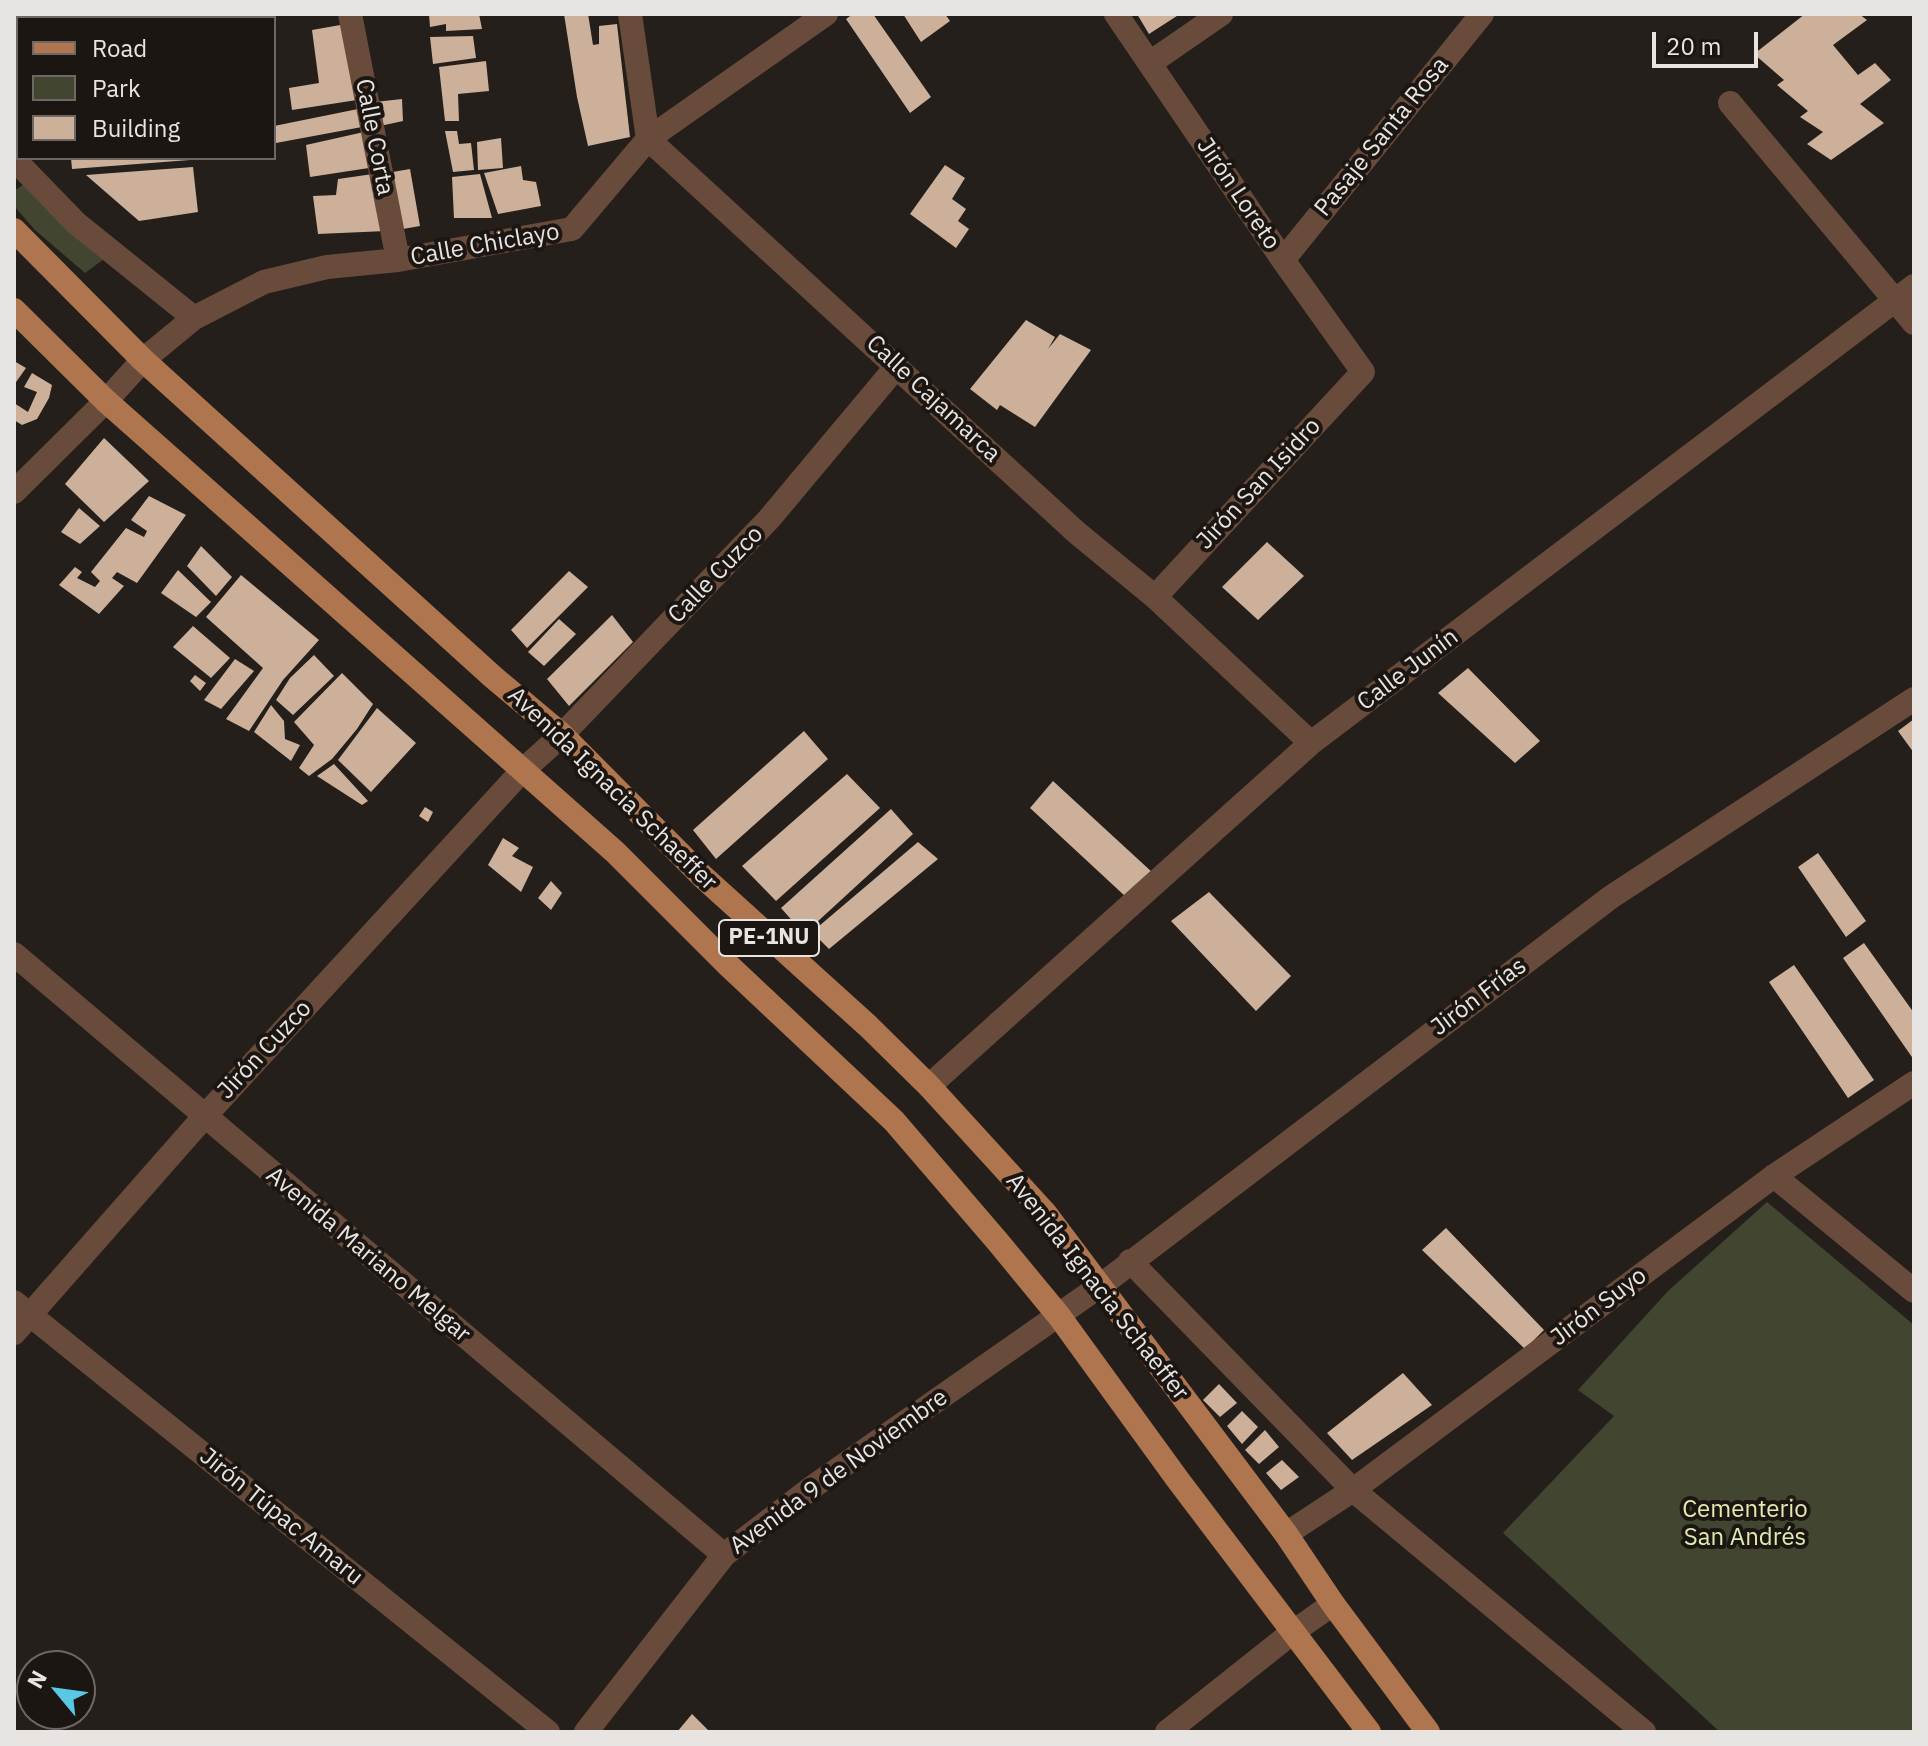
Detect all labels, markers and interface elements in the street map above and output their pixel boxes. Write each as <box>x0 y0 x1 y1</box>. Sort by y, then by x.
legend <box>16 16 276 160</box>
scale bar <box>1656 16 1762 66</box>
text: 20 m <box>1666 30 1721 62</box>
text: Road <box>92 32 147 64</box>
street label: Pasaje Santa Rosa <box>1309 52 1455 222</box>
text: Park <box>92 72 141 104</box>
street label: Calle Corta <box>349 76 399 198</box>
text: Building <box>92 112 180 144</box>
street label: Jirón Loreto <box>1190 133 1286 255</box>
street label: Calle Chiclayo <box>408 218 562 272</box>
street label: Calle Cajamarca <box>860 329 1006 469</box>
street label: Jirón San Isidro <box>1191 412 1327 556</box>
street label: Calle Cuzco <box>662 520 770 630</box>
street label: Calle Junín <box>1352 623 1464 717</box>
street label: Avenida Ignacia Schaeffer <box>501 681 723 897</box>
road number: PE-1NU <box>719 920 819 956</box>
street label: Jirón Frías <box>1426 952 1532 1042</box>
street label: Jirón Cuzco <box>212 995 318 1105</box>
street label: Avenida Mariano Melgar <box>260 1161 476 1349</box>
street label: Avenida Ignacia Schaeffer <box>999 1168 1195 1406</box>
street label: Jirón Suyo <box>1545 1262 1653 1352</box>
street label: Avenida 9 de Noviembre <box>724 1383 954 1561</box>
street label: Jirón Túpac Amaru <box>193 1442 369 1592</box>
park label: Cementerio San Andrés <box>1682 1496 1808 1552</box>
north arrow <box>16 1650 96 1730</box>
text: N <box>20 1665 53 1693</box>

